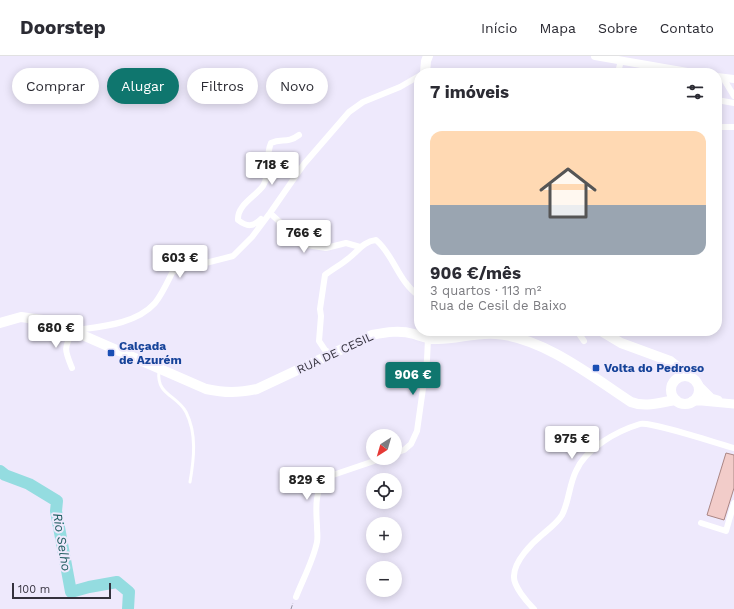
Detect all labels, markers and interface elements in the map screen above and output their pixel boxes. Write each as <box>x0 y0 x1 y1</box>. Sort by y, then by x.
text: Doorstep <box>20 16 106 39</box>
text: Início <box>481 20 517 36</box>
text: Mapa <box>539 20 576 36</box>
text: Sobre <box>598 20 638 36</box>
text: Contato <box>660 20 714 36</box>
chip: Comprar <box>12 68 99 104</box>
chip: Alugar <box>107 68 179 104</box>
chip: Filtros <box>187 68 258 104</box>
chip: Novo <box>266 68 328 104</box>
icon: filters <box>684 81 706 103</box>
text: 7 imóveis <box>430 82 509 102</box>
pin: 718 € <box>244 152 300 186</box>
text: 718 € <box>255 157 289 172</box>
icon: home <box>532 157 604 229</box>
pin: 766 € <box>276 220 332 254</box>
text: 766 € <box>286 225 322 240</box>
pin: 603 € <box>152 245 208 279</box>
text: 603 € <box>162 250 198 265</box>
text: 906 €/mês <box>430 263 521 283</box>
text: 3 quartos · 113 m² <box>430 283 541 298</box>
text: Rua de Cesil de Baixo <box>430 298 567 313</box>
pin: 680 € <box>28 315 84 349</box>
text: 680 € <box>37 320 75 335</box>
street label: RUA DE CESIL <box>295 329 375 377</box>
place label: Calçada de Azurém <box>119 339 182 367</box>
marker: Calçada de Azurém <box>106 348 116 358</box>
place label: Volta do Pedroso <box>604 361 704 375</box>
pin: 906 € <box>385 362 441 396</box>
marker: Volta do Pedroso <box>591 363 601 373</box>
text: 906 € <box>394 367 432 382</box>
pin: 975 € <box>544 426 600 460</box>
north arrow <box>366 429 402 465</box>
map controls <box>366 429 402 597</box>
text: 975 € <box>554 431 590 446</box>
pin: 829 € <box>279 467 335 501</box>
text: 829 € <box>289 472 325 487</box>
button: locate <box>366 473 402 509</box>
water label: Rio Selho <box>50 512 74 572</box>
button: + <box>366 517 402 553</box>
button: − <box>366 561 402 597</box>
scale bar <box>12 581 111 600</box>
text: 100 m <box>18 583 50 596</box>

